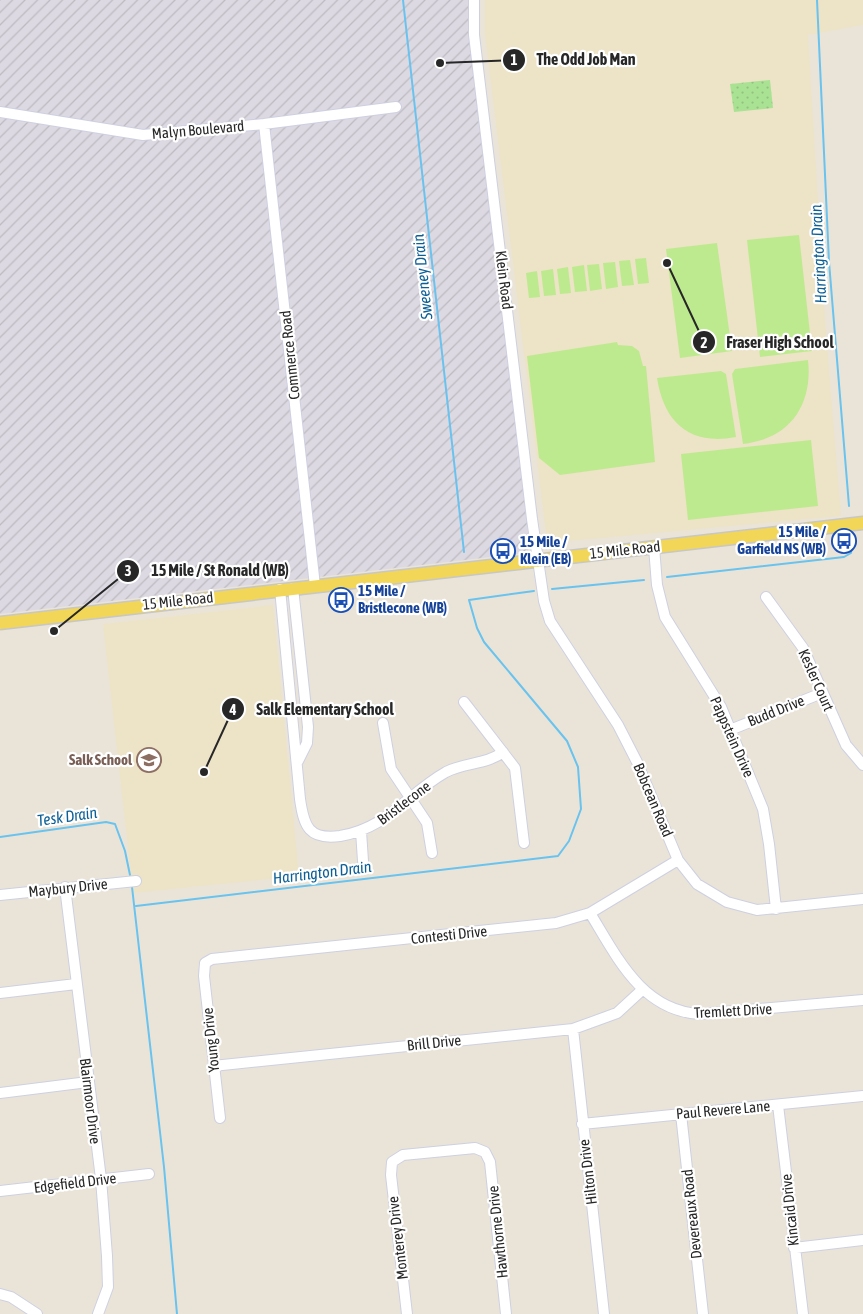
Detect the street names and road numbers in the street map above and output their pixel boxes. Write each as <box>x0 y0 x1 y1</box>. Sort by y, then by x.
street label: Malyn Boulevard <box>151 117 245 142</box>
street label: Klein Road <box>492 249 517 310</box>
street label: Commerce Road <box>276 310 303 401</box>
street label: 15 Mile Road <box>589 537 661 562</box>
street label: 15 Mile Road <box>142 588 214 613</box>
street label: Kesler Court <box>795 646 838 713</box>
street label: Budd Drive <box>745 691 807 730</box>
street label: Pappstein Drive <box>707 694 758 780</box>
street label: Bobcean Road <box>630 760 677 839</box>
street label: Bristlecone <box>374 777 434 828</box>
street label: Maybury Drive <box>28 875 108 900</box>
street label: Contesti Drive <box>410 922 488 947</box>
street label: Tremlett Drive <box>693 1000 773 1021</box>
street label: Young Drive <box>199 1007 222 1073</box>
street label: Brill Drive <box>406 1031 462 1054</box>
street label: Blairmoor Drive <box>77 1057 104 1145</box>
street label: Paul Revere Lane <box>675 1097 771 1122</box>
street label: Hilton Drive <box>575 1138 600 1206</box>
street label: Devereaux Road <box>678 1168 705 1260</box>
street label: Edgefield Drive <box>33 1169 117 1196</box>
street label: Kincaid Drive <box>777 1173 802 1247</box>
street label: Hawthorne Drive <box>484 1185 511 1279</box>
street label: Monterey Drive <box>384 1195 411 1281</box>

